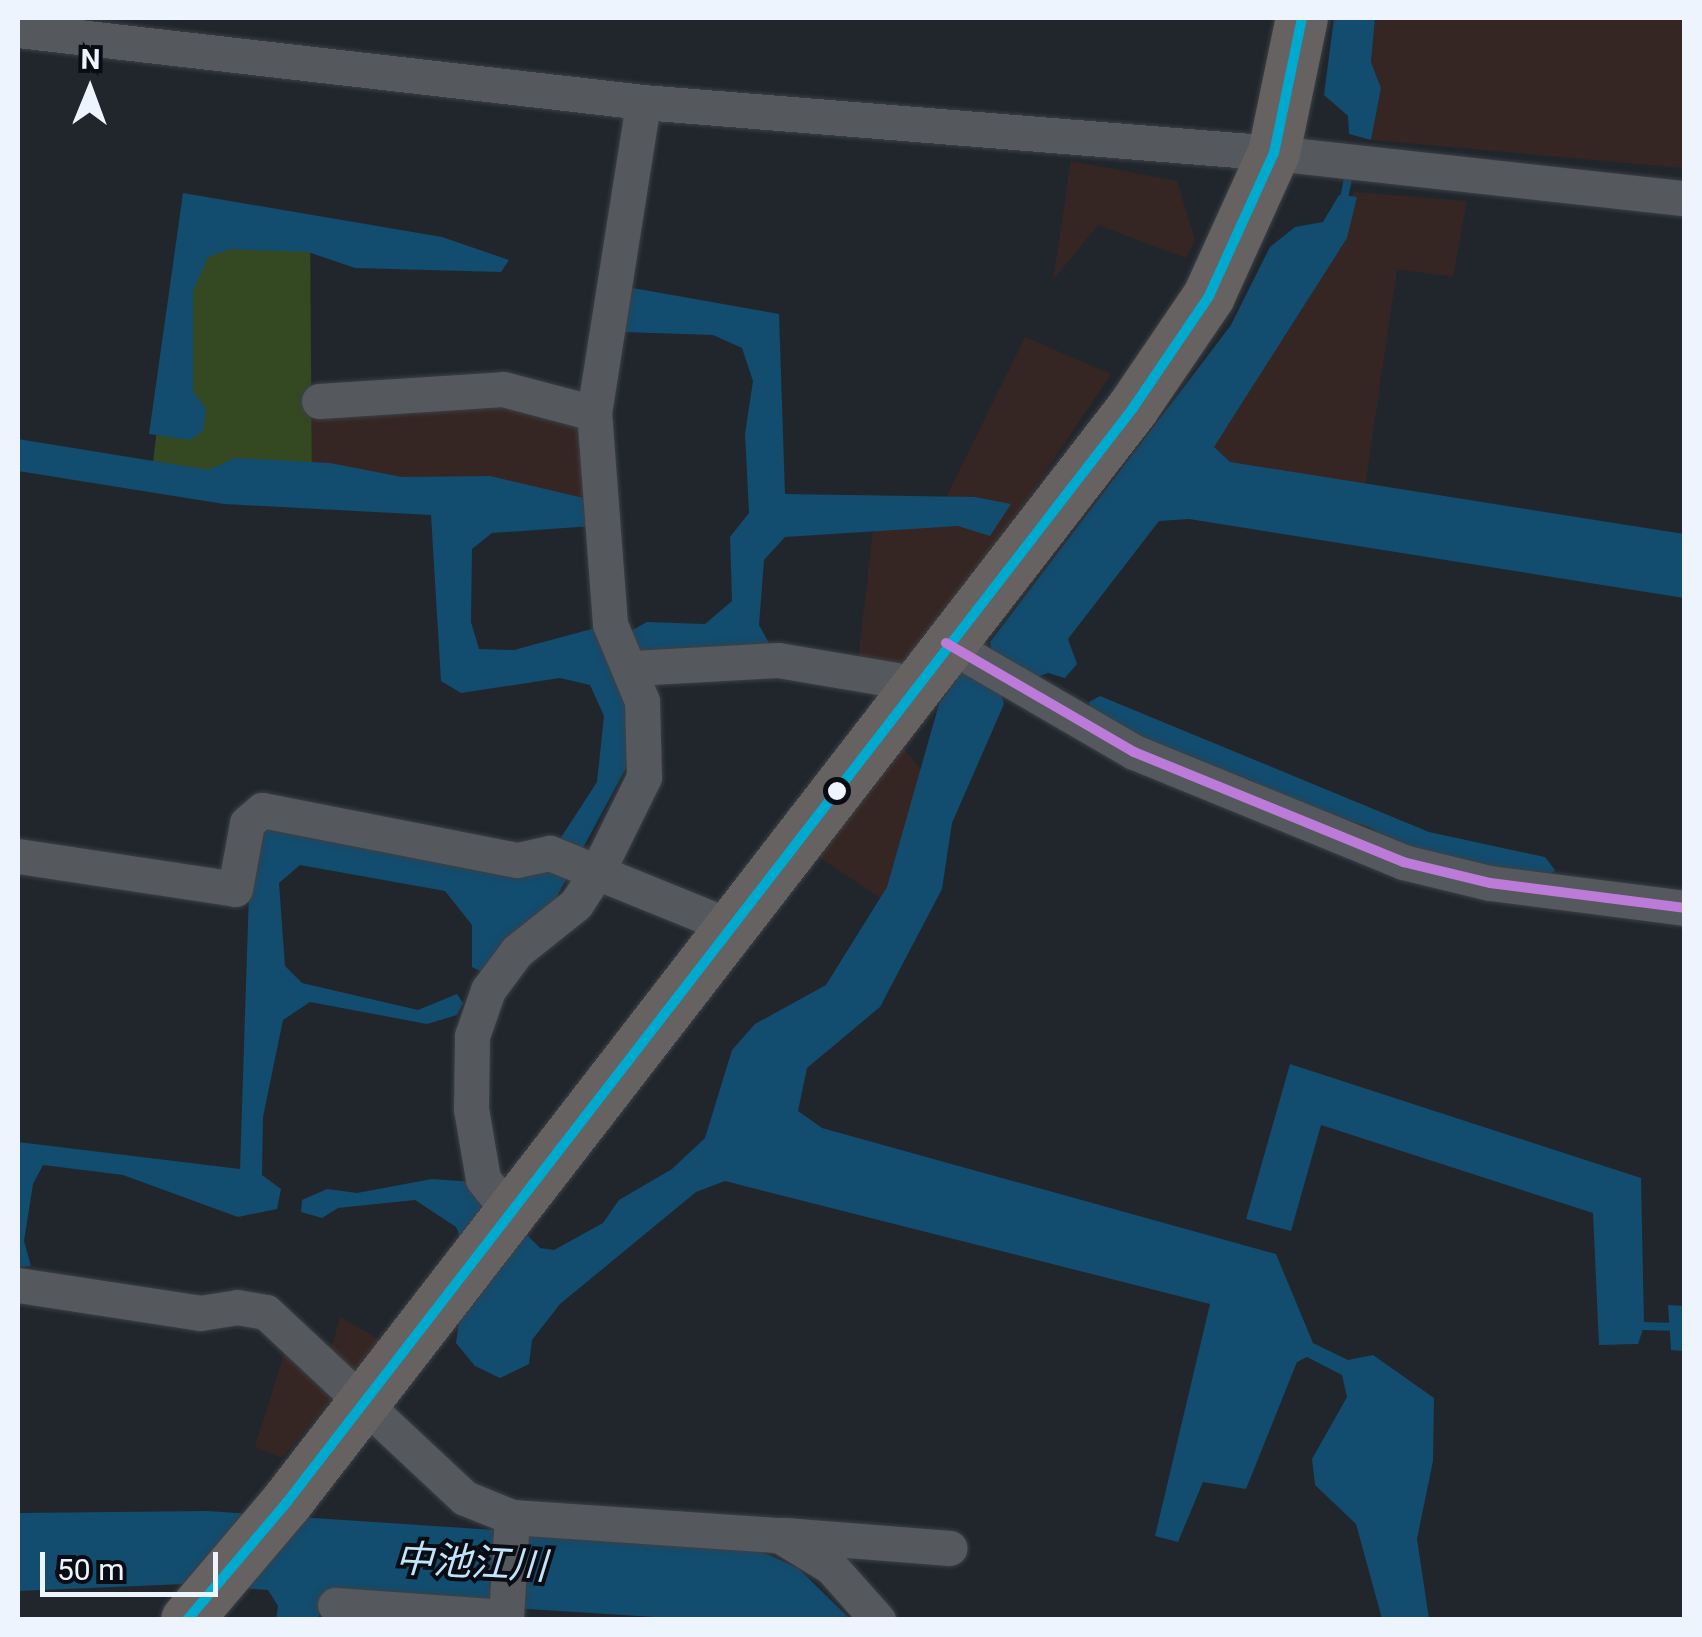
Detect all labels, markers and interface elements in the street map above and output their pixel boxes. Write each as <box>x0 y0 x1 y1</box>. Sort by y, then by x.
north arrow <box>40 40 140 140</box>
text: N <box>80 43 101 76</box>
unlabelled marker <box>827 781 847 801</box>
scale bar <box>45 1532 222 1594</box>
water label: 中池江川 <box>394 1536 548 1590</box>
text: 50 m <box>57 1552 124 1587</box>

